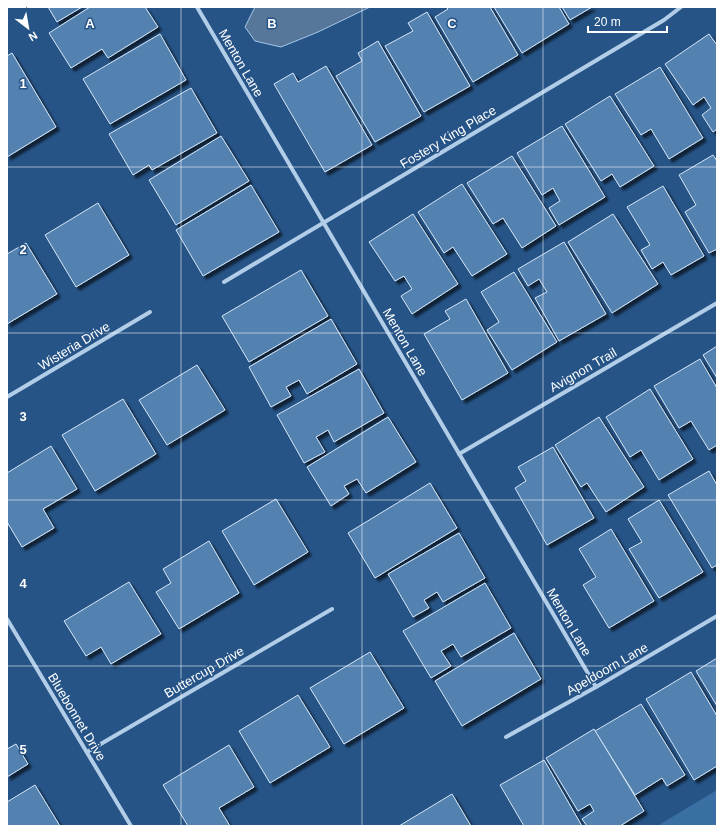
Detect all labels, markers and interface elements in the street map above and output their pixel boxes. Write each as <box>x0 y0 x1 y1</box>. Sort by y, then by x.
north arrow <box>8 8 48 48</box>
scale bar <box>588 8 667 34</box>
text: 20 m <box>594 15 621 29</box>
text: A <box>85 16 95 31</box>
text: B <box>267 16 277 31</box>
text: C <box>447 16 457 31</box>
street label: Menton Lane <box>216 26 266 100</box>
text: N <box>27 29 40 44</box>
text: 1 <box>19 76 27 91</box>
street label: Fostery King Place <box>397 102 499 172</box>
text: 2 <box>19 242 27 257</box>
street label: Menton Lane <box>380 305 430 379</box>
street label: Wisteria Drive <box>35 319 113 373</box>
street label: Avignon Trail <box>547 345 619 395</box>
text: 3 <box>19 409 27 424</box>
text: 4 <box>19 576 27 591</box>
street label: Menton Lane <box>544 585 594 659</box>
street label: Apeldoorn Lane <box>563 640 651 698</box>
street label: Buttercup Drive <box>161 643 247 701</box>
street label: Bluebonnet Drive <box>45 670 109 764</box>
text: 5 <box>19 742 27 757</box>

